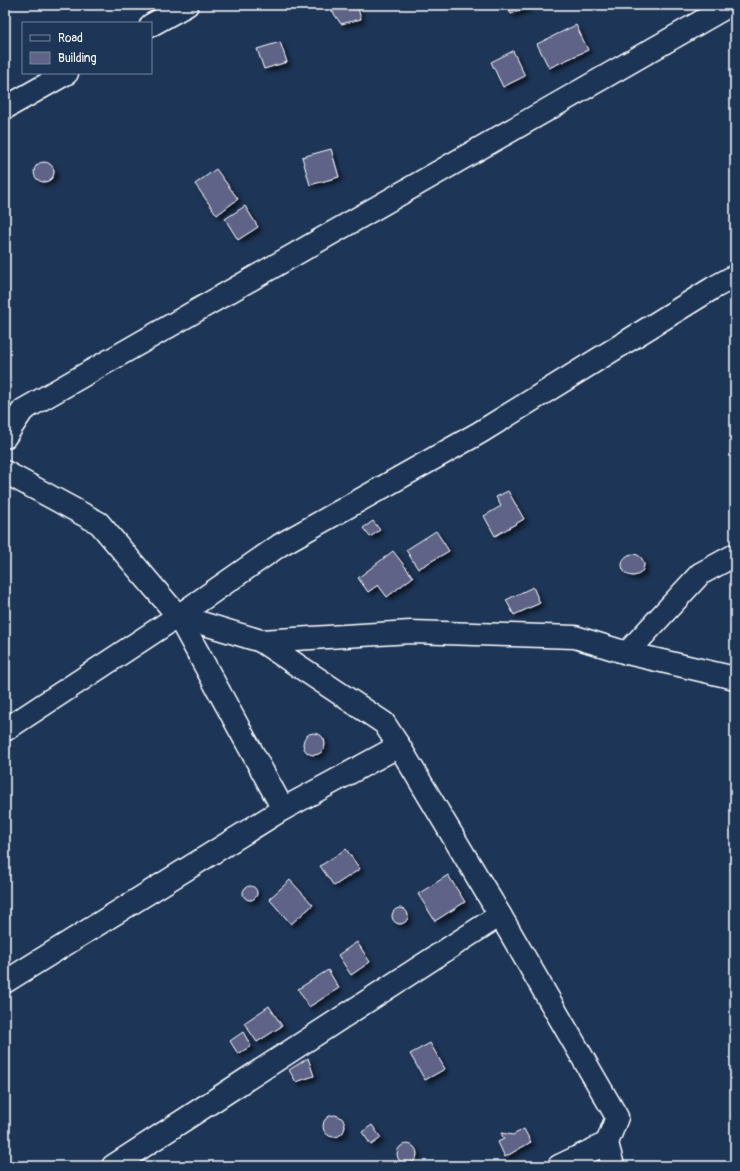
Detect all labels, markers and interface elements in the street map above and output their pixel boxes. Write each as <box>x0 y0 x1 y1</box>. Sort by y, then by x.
legend <box>22 22 152 74</box>
text: Road <box>58 31 83 46</box>
text: Building <box>58 51 97 66</box>

